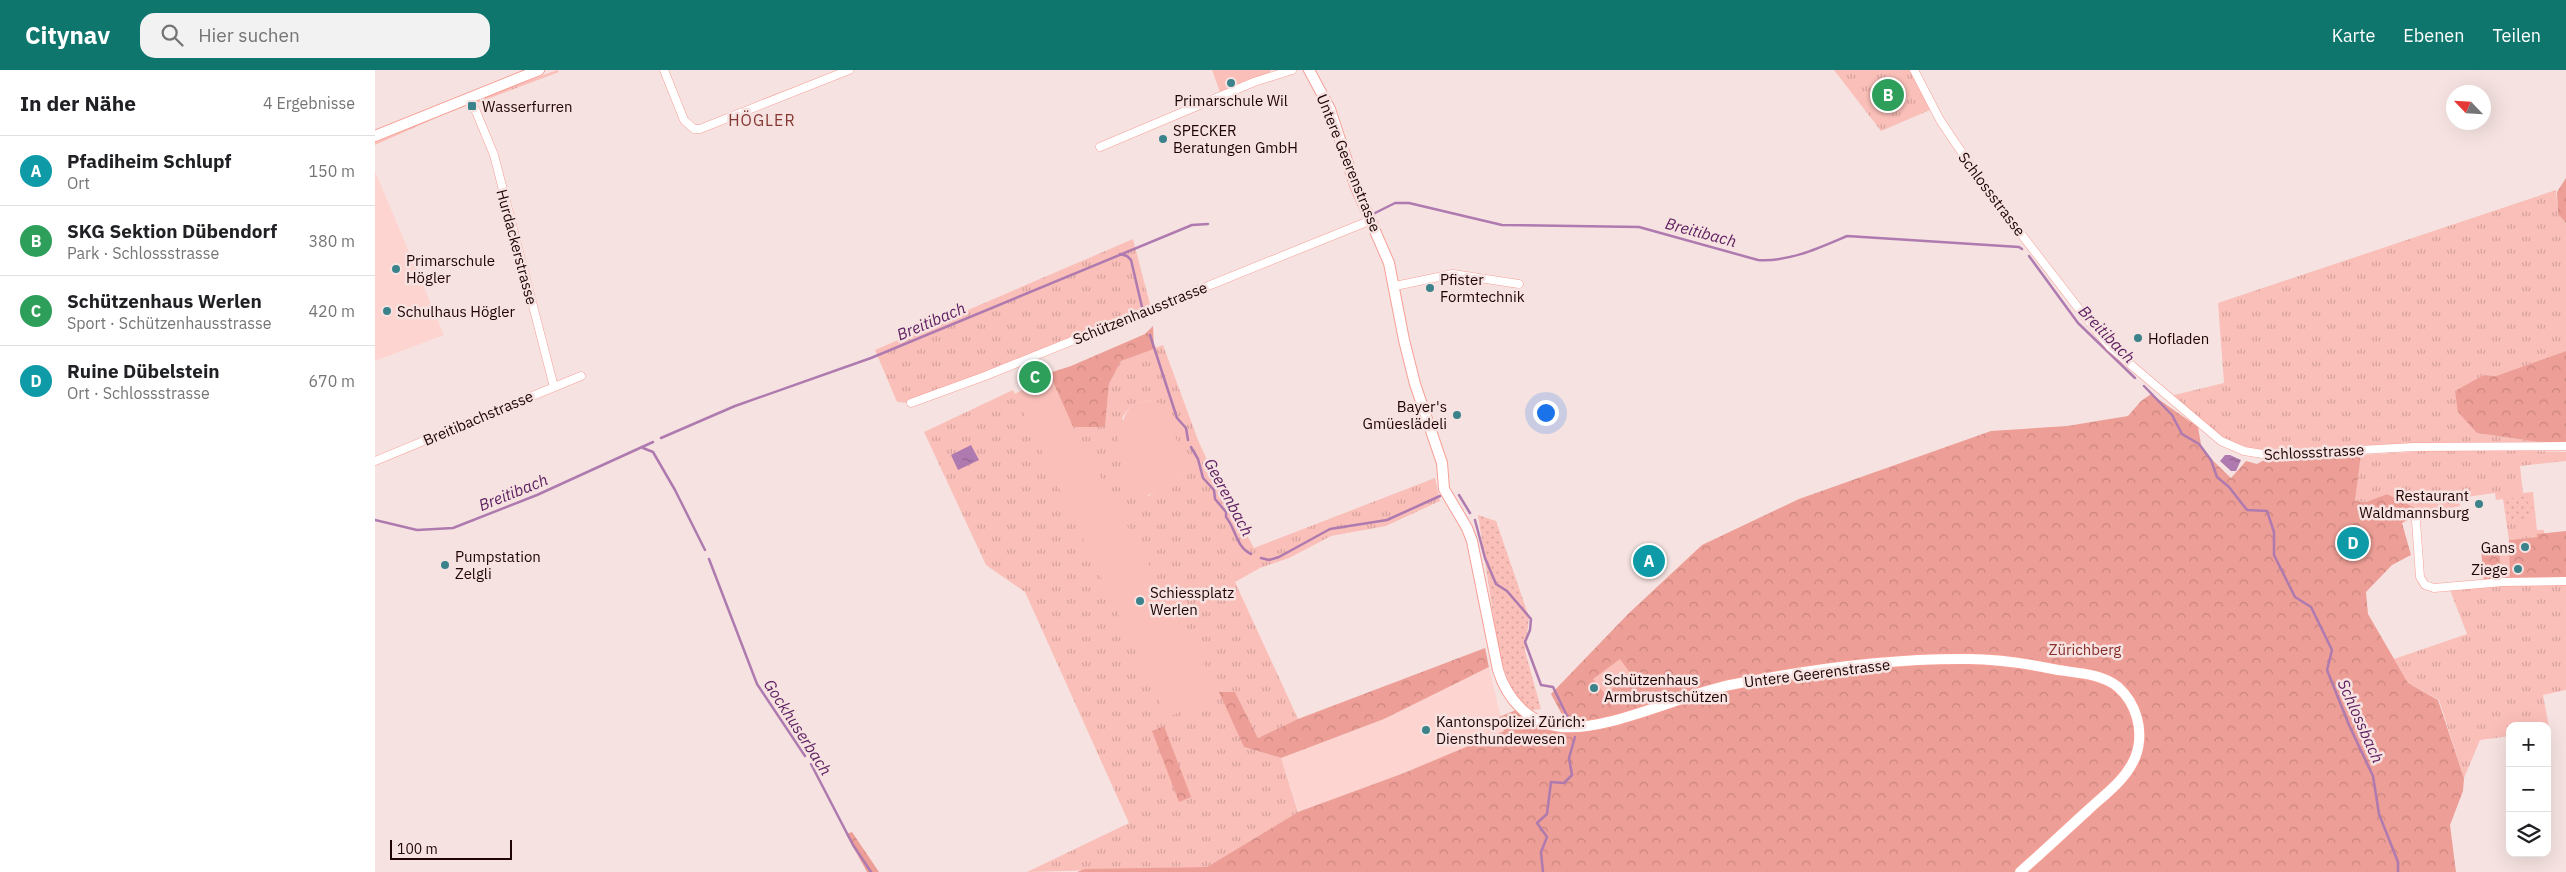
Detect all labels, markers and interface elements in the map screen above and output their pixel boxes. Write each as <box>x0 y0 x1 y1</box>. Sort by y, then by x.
search box <box>140 13 490 58</box>
text: Citynav <box>25 19 110 51</box>
icon: search <box>158 21 186 49</box>
text: Hier suchen <box>198 23 300 47</box>
text: Karte <box>2332 24 2375 47</box>
text: Ebenen <box>2403 24 2464 47</box>
text: Teilen <box>2492 24 2541 47</box>
pin: B <box>1872 76 1904 114</box>
marker: Primarschule Wil <box>1225 77 1237 89</box>
north arrow <box>2446 85 2491 130</box>
text: In der Nähe <box>20 89 136 117</box>
place label: Primarschule Wil <box>1174 91 1288 110</box>
street label: Untere Geerenstrasse <box>1313 91 1385 235</box>
text: 4 Ergebnisse <box>263 93 355 113</box>
place label: Wasserfurren <box>482 97 573 116</box>
marker: Wasserfurren <box>466 100 478 112</box>
district label: HÖGLER <box>728 110 796 130</box>
place label: SPECKER Beratungen GmbH <box>1173 121 1298 157</box>
marker: SPECKER Beratungen GmbH <box>1157 133 1169 145</box>
street label: Schlossstrasse <box>1954 148 2030 240</box>
text: Pfadiheim Schlupf <box>67 149 231 173</box>
text: A <box>31 161 41 181</box>
text: 150 m <box>308 161 355 181</box>
text: Ort <box>67 173 90 193</box>
street label: Hurdackerstrasse <box>492 187 542 307</box>
water label: Breitibach <box>1663 213 1739 251</box>
text: SKG Sektion Dübendorf <box>67 219 277 243</box>
text: B <box>31 231 41 251</box>
text: 380 m <box>308 231 355 251</box>
text: Park · Schlossstrasse <box>67 243 219 263</box>
place label: Primarschule Högler <box>406 251 495 287</box>
marker: Primarschule Högler <box>390 263 402 275</box>
place label: Pfister Formtechnik <box>1440 270 1525 306</box>
street label: Schützenhausstrasse <box>1070 277 1210 349</box>
marker: Pfister Formtechnik <box>1424 282 1436 294</box>
text: Schützenhaus Werlen <box>67 289 262 313</box>
water label: Breitibach <box>894 298 968 344</box>
text: C <box>31 301 41 321</box>
text: 420 m <box>308 301 355 321</box>
water label: Breitibach <box>2075 301 2139 367</box>
place label: Schulhaus Högler <box>397 302 516 321</box>
marker: Schulhaus Högler <box>381 305 393 317</box>
text: Sport · Schützenhausstrasse <box>67 313 271 333</box>
place label: Hofladen <box>2148 329 2209 348</box>
marker: Hofladen <box>2132 332 2144 344</box>
pin: C <box>1019 358 1051 396</box>
text: Ruine Dübelstein <box>67 359 220 383</box>
text: D <box>30 371 42 391</box>
text: 670 m <box>308 371 355 391</box>
text: Ort · Schlossstrasse <box>67 383 210 403</box>
street label: Breitibachstrasse <box>420 386 536 450</box>
place label: Bayer's Gmüeslädeli <box>1363 397 1447 433</box>
your location <box>1533 400 1559 426</box>
marker: Bayer's Gmüeslädeli <box>1451 409 1463 421</box>
street label: Schlossstrasse <box>2263 440 2365 464</box>
water label: Geerenbach <box>1200 455 1258 539</box>
water label: Breitibach <box>475 469 551 515</box>
place label: Restaurant Waldmannsburg <box>2359 486 2469 522</box>
marker: Restaurant Waldmannsburg <box>2473 498 2485 510</box>
pin: D <box>2337 524 2369 562</box>
place label: Gans <box>2481 538 2515 557</box>
marker: Gans <box>2519 541 2531 553</box>
pin: A <box>1633 542 1665 580</box>
place label: Pumpstation Zelgli <box>455 547 541 583</box>
marker: Pumpstation Zelgli <box>439 559 451 571</box>
place label: Ziege <box>2471 560 2508 579</box>
marker: Ziege <box>2512 563 2524 575</box>
place label: Schiessplatz Werlen <box>1150 583 1234 619</box>
marker: Schiessplatz Werlen <box>1134 595 1146 607</box>
park label: Zürichberg <box>2049 640 2121 659</box>
street label: Untere Geerenstrasse <box>1743 655 1891 691</box>
place label: Schützenhaus Armbrustschützen <box>1604 670 1728 706</box>
water label: Gockhuserbach <box>760 675 836 779</box>
water label: Schlossbach <box>2334 676 2388 766</box>
marker: Schützenhaus Armbrustschützen <box>1588 682 1600 694</box>
place label: Kantonspolizei Zürich: Diensthundewesen <box>1436 712 1585 748</box>
map controls <box>2506 722 2551 857</box>
button: + <box>2506 722 2551 767</box>
marker: Kantonspolizei Zürich: Diensthundewesen <box>1420 724 1432 736</box>
button: − <box>2506 767 2551 812</box>
button: layers <box>2506 812 2551 857</box>
scale bar <box>390 837 513 860</box>
text: 100 m <box>397 840 438 858</box>

